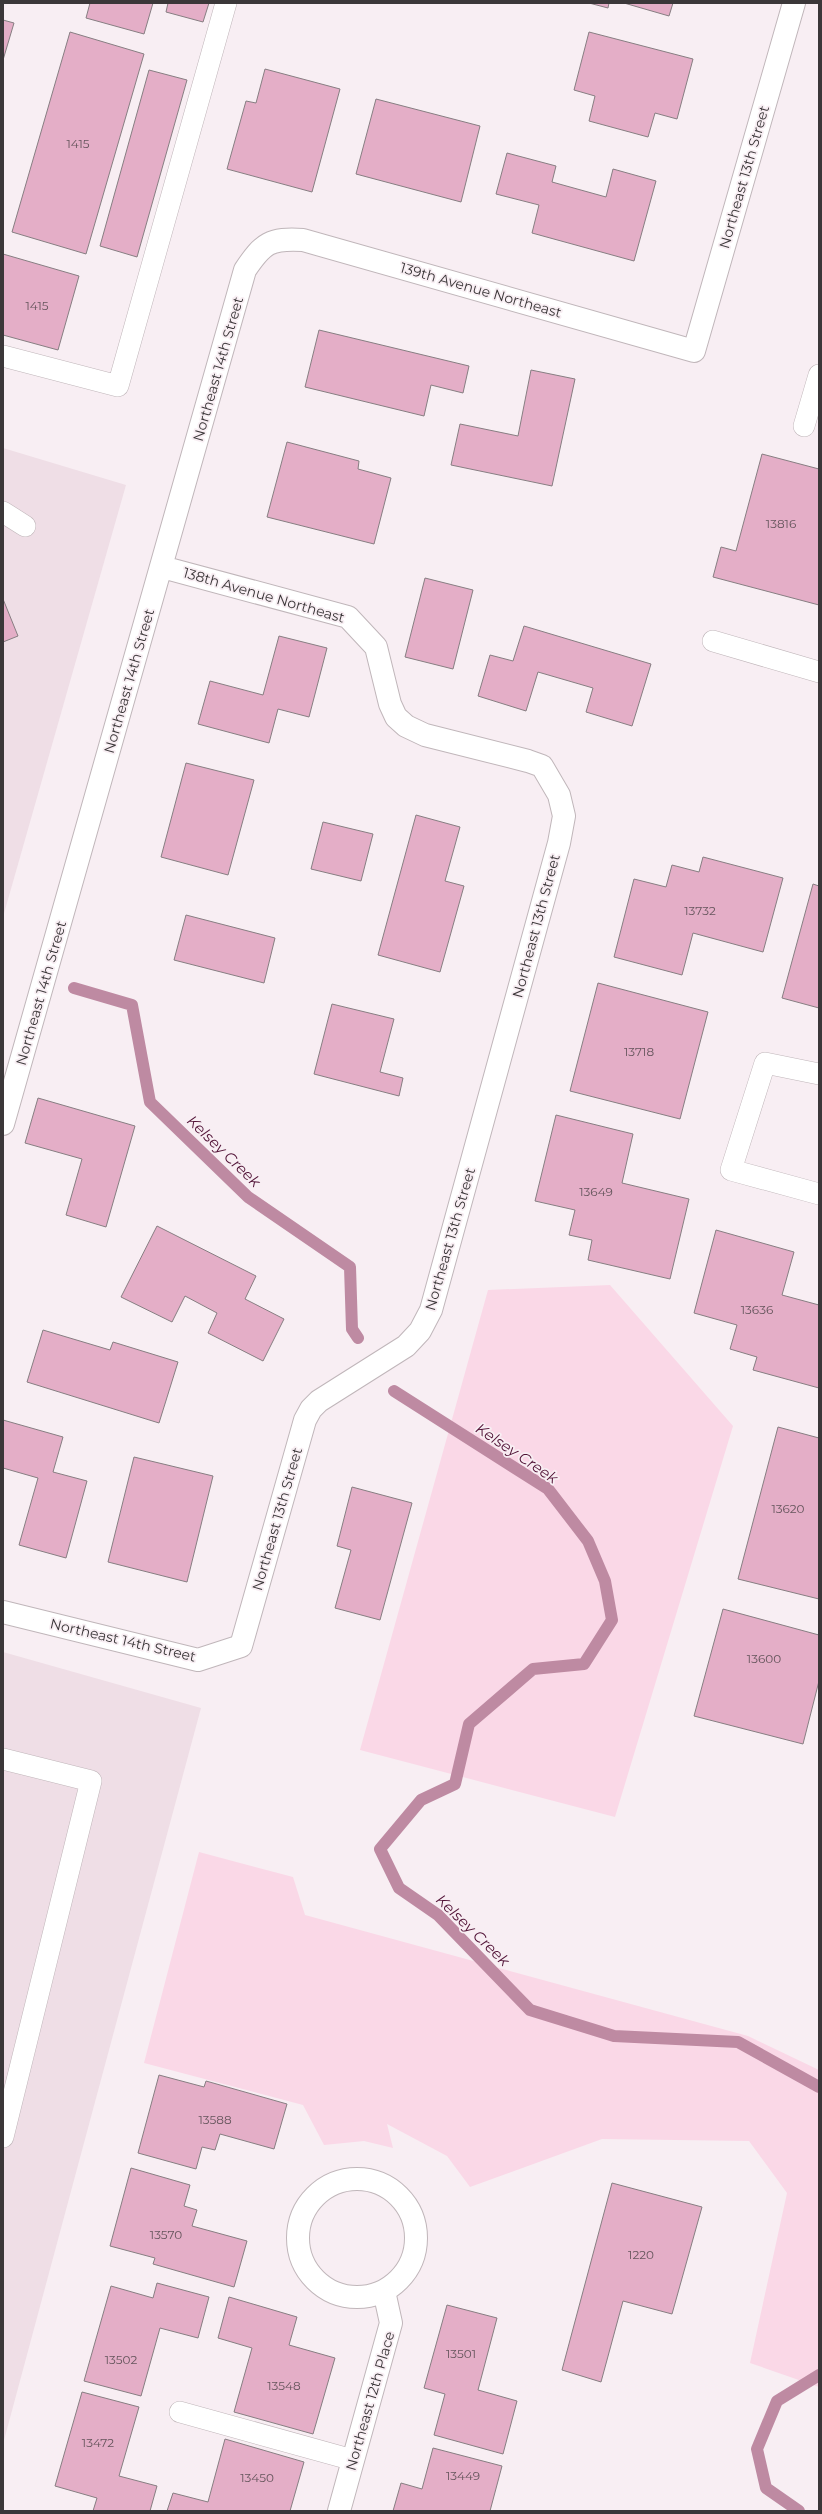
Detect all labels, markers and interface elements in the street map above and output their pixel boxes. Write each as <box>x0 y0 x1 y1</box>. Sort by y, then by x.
street label: Northeast 13th Street <box>715 103 773 251</box>
house number: 1415 <box>66 136 90 151</box>
street label: 139th Avenue Northeast <box>398 258 564 322</box>
street label: Northeast 14th Street <box>189 294 247 443</box>
house number: 1415 <box>25 298 49 313</box>
house number: 13816 <box>766 516 796 531</box>
street label: 138th Avenue Northeast <box>181 563 347 627</box>
street label: Northeast 14th Street <box>100 606 158 755</box>
street label: Northeast 13th Street <box>508 852 564 1000</box>
house number: 13732 <box>684 903 716 918</box>
street label: Northeast 14th Street <box>12 918 70 1067</box>
house number: 13718 <box>624 1044 654 1059</box>
water label: Kelsey Creek <box>183 1111 266 1192</box>
street label: Northeast 13th Street <box>421 1165 479 1313</box>
house number: 13649 <box>579 1184 613 1199</box>
house number: 13636 <box>741 1302 773 1317</box>
water label: Kelsey Creek <box>472 1418 563 1488</box>
street label: Northeast 13th Street <box>248 1445 306 1593</box>
house number: 13620 <box>771 1501 805 1516</box>
street label: Northeast 14th Street <box>48 1614 198 1666</box>
house number: 13600 <box>747 1651 781 1666</box>
water label: Kelsey Creek <box>432 1890 515 1971</box>
house number: 13588 <box>198 2112 232 2127</box>
house number: 13570 <box>150 2227 182 2242</box>
house number: 1220 <box>628 2247 654 2262</box>
street label: Northeast 12th Place <box>342 2329 398 2473</box>
house number: 13501 <box>446 2346 476 2361</box>
house number: 13502 <box>105 2352 137 2367</box>
house number: 13548 <box>267 2378 301 2393</box>
house number: 13472 <box>82 2435 114 2450</box>
house number: 13449 <box>446 2468 480 2483</box>
house number: 13450 <box>240 2470 274 2485</box>

